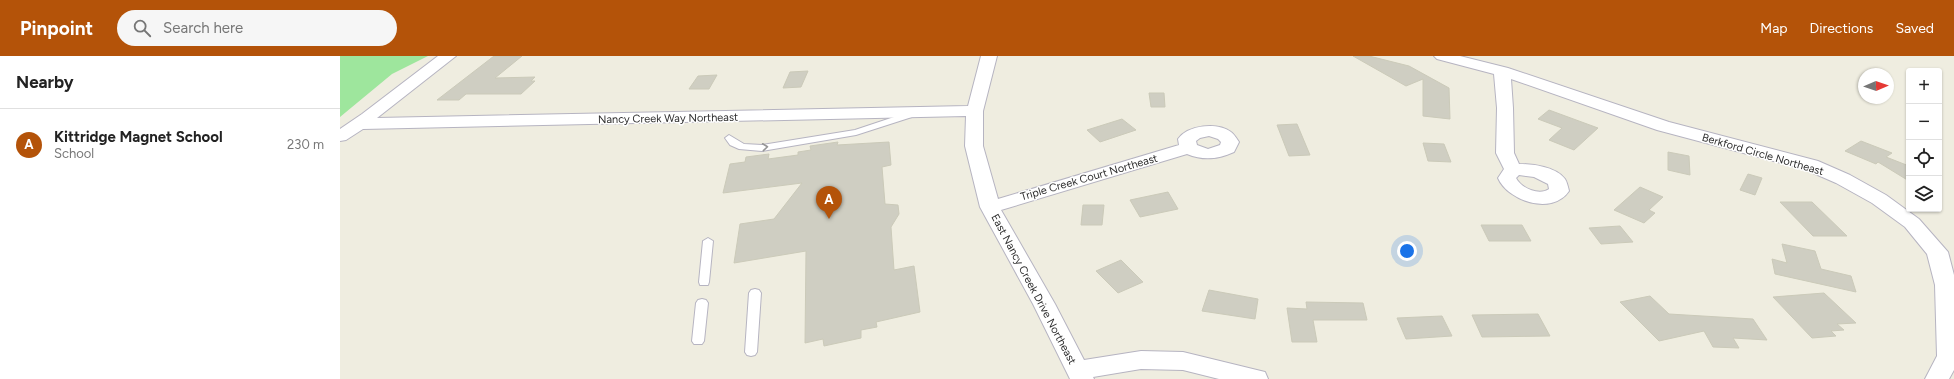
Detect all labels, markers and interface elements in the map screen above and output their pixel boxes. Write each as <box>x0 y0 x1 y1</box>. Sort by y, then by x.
search box <box>117 10 397 46</box>
text: Pinpoint <box>20 17 93 40</box>
icon: search <box>131 17 153 39</box>
text: Search here <box>163 19 243 37</box>
text: Map <box>1760 20 1788 37</box>
text: Directions <box>1810 20 1873 37</box>
text: Saved <box>1895 20 1934 37</box>
north arrow <box>1858 68 1894 104</box>
map controls <box>1906 68 1942 212</box>
button: + <box>1906 68 1942 104</box>
text: Nearby <box>16 72 74 92</box>
button: − <box>1906 104 1942 140</box>
street label: Nancy Creek Way Northeast <box>598 111 738 126</box>
text: Kittridge Magnet School <box>54 128 223 146</box>
street label: Berkford Circle Northeast <box>1700 131 1825 178</box>
text: A <box>24 137 34 152</box>
text: 230 m <box>287 137 324 152</box>
button: locate <box>1906 140 1942 176</box>
one-way arrow <box>762 142 769 151</box>
text: School <box>54 146 94 161</box>
street label: Triple Creek Court Northeast <box>1019 152 1159 203</box>
button: layers <box>1906 176 1942 212</box>
pin: A <box>816 186 842 219</box>
street label: East Nancy Creek Drive Northeast <box>988 212 1079 367</box>
your location <box>1397 241 1417 261</box>

